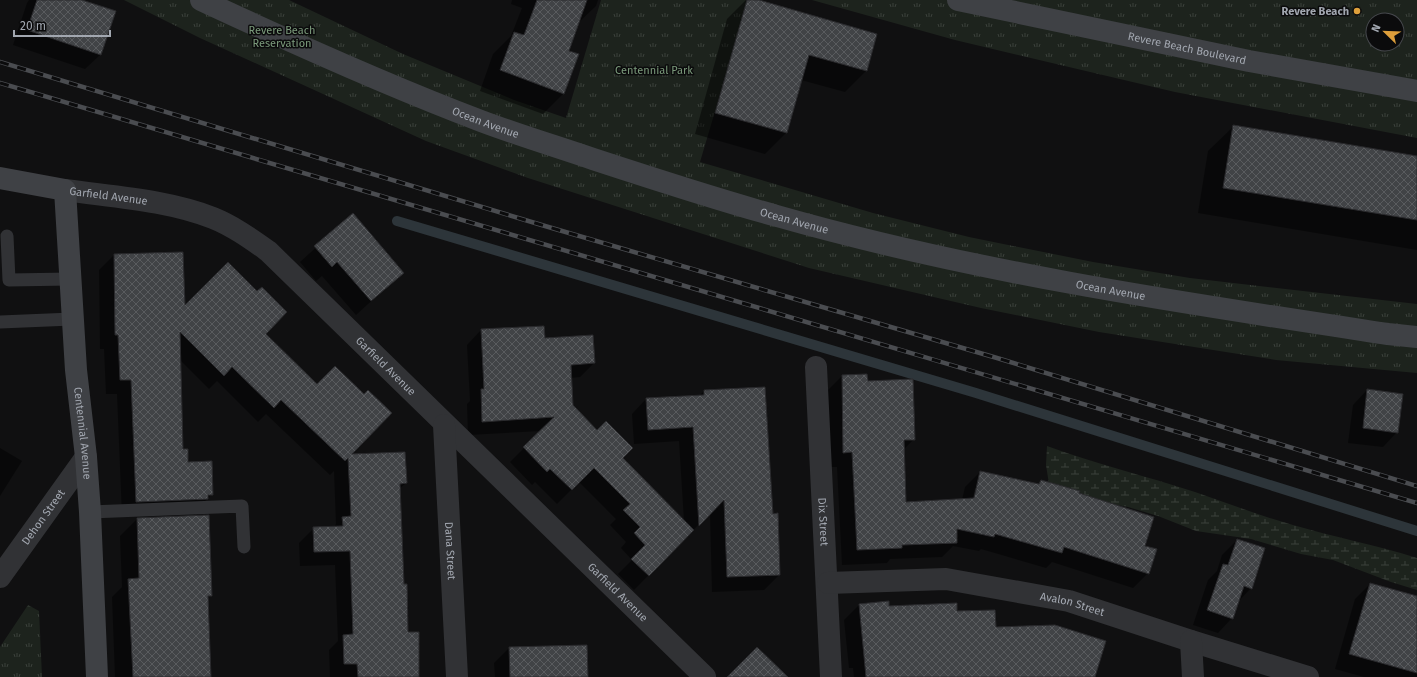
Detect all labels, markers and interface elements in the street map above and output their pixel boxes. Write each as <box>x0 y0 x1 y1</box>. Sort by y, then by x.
place label: Revere Beach <box>1282 5 1349 18</box>
marker: Revere Beach <box>1352 6 1362 16</box>
scale bar <box>14 12 110 38</box>
north arrow <box>1365 12 1405 52</box>
text: 20 m <box>20 19 46 33</box>
text: N <box>1369 22 1384 34</box>
park label: Revere Beach Reservation <box>249 24 315 50</box>
street label: Revere Beach Boulevard <box>1127 30 1247 67</box>
park label: Centennial Park <box>615 64 693 77</box>
street label: Ocean Avenue <box>450 104 521 141</box>
street label: Garfield Avenue <box>69 185 149 208</box>
street label: Ocean Avenue <box>758 206 830 237</box>
street label: Ocean Avenue <box>1075 278 1146 303</box>
street label: Garfield Avenue <box>353 334 418 398</box>
street label: Centennial Avenue <box>71 386 94 480</box>
street label: Dehon Street <box>19 487 68 547</box>
street label: Dix Street <box>815 497 831 546</box>
street label: Dana Street <box>442 521 458 580</box>
street label: Garfield Avenue <box>585 560 650 625</box>
street label: Avalon Street <box>1039 590 1106 619</box>

